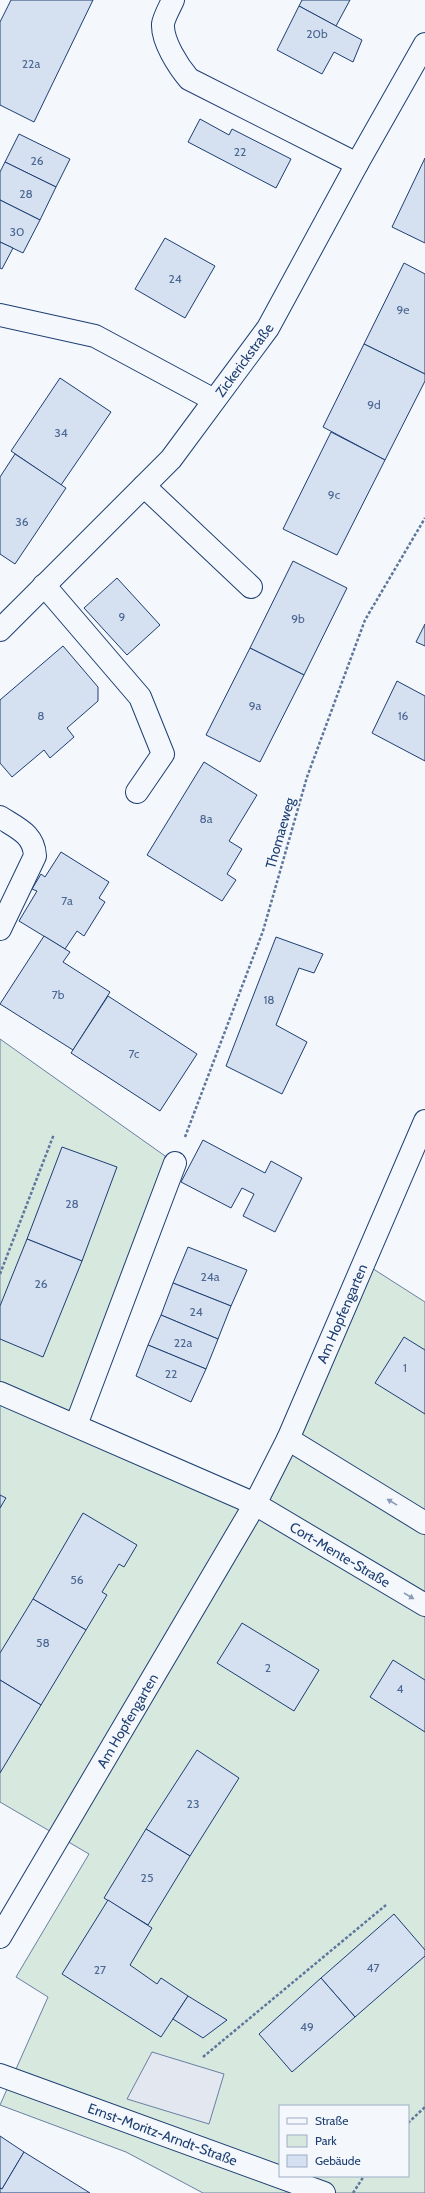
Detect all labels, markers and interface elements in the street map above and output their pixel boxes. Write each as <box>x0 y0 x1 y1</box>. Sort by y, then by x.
house number: 20b <box>306 26 328 41</box>
house number: 22a <box>22 56 40 71</box>
house number: 22 <box>234 144 246 159</box>
house number: 26 <box>30 153 44 168</box>
house number: 28 <box>19 186 33 201</box>
house number: 30 <box>10 224 24 239</box>
house number: 24 <box>168 271 182 286</box>
house number: 9e <box>397 302 409 317</box>
street label: Zickerickstraße <box>211 321 278 400</box>
house number: 9d <box>367 397 381 412</box>
house number: 34 <box>54 425 68 440</box>
house number: 9c <box>328 487 341 502</box>
house number: 36 <box>15 514 29 529</box>
house number: 9 <box>119 609 126 624</box>
house number: 9b <box>291 611 305 626</box>
house number: 9a <box>249 698 262 713</box>
house number: 8 <box>37 708 45 723</box>
house number: 16 <box>398 708 409 723</box>
street label: Thomaeweg <box>261 794 299 871</box>
house number: 8a <box>199 811 213 826</box>
house number: 7a <box>61 893 73 908</box>
house number: 7b <box>52 987 65 1002</box>
house number: 18 <box>263 992 275 1007</box>
house number: 7c <box>128 1046 140 1061</box>
house number: 28 <box>65 1196 79 1211</box>
street label: Am Hopfengarten <box>313 1261 371 1366</box>
house number: 24a <box>201 1269 220 1284</box>
house number: 26 <box>34 1276 48 1291</box>
house number: 24 <box>189 1304 203 1319</box>
house number: 22a <box>174 1335 192 1350</box>
house number: 1 <box>403 1360 407 1375</box>
house number: 22 <box>165 1366 177 1381</box>
one-way arrow <box>386 1499 398 1506</box>
street label: Cort-Mente-Straße <box>286 1518 394 1591</box>
house number: 56 <box>70 1572 84 1587</box>
one-way arrow <box>403 1592 415 1599</box>
house number: 58 <box>36 1635 50 1650</box>
house number: 2 <box>265 1660 271 1675</box>
street label: Am Hopfengarten <box>93 1670 162 1771</box>
house number: 4 <box>397 1681 404 1696</box>
house number: 23 <box>187 1796 199 1811</box>
house number: 25 <box>141 1870 153 1885</box>
house number: 47 <box>367 1960 379 1975</box>
house number: 27 <box>94 1962 106 1977</box>
house number: 49 <box>300 2019 314 2034</box>
street label: Ernst-Moritz-Arndt-Straße <box>85 2099 240 2170</box>
legend <box>279 2105 409 2177</box>
text: Straße <box>315 2113 348 2128</box>
text: Park <box>315 2133 337 2148</box>
text: Gebäude <box>315 2153 361 2168</box>

